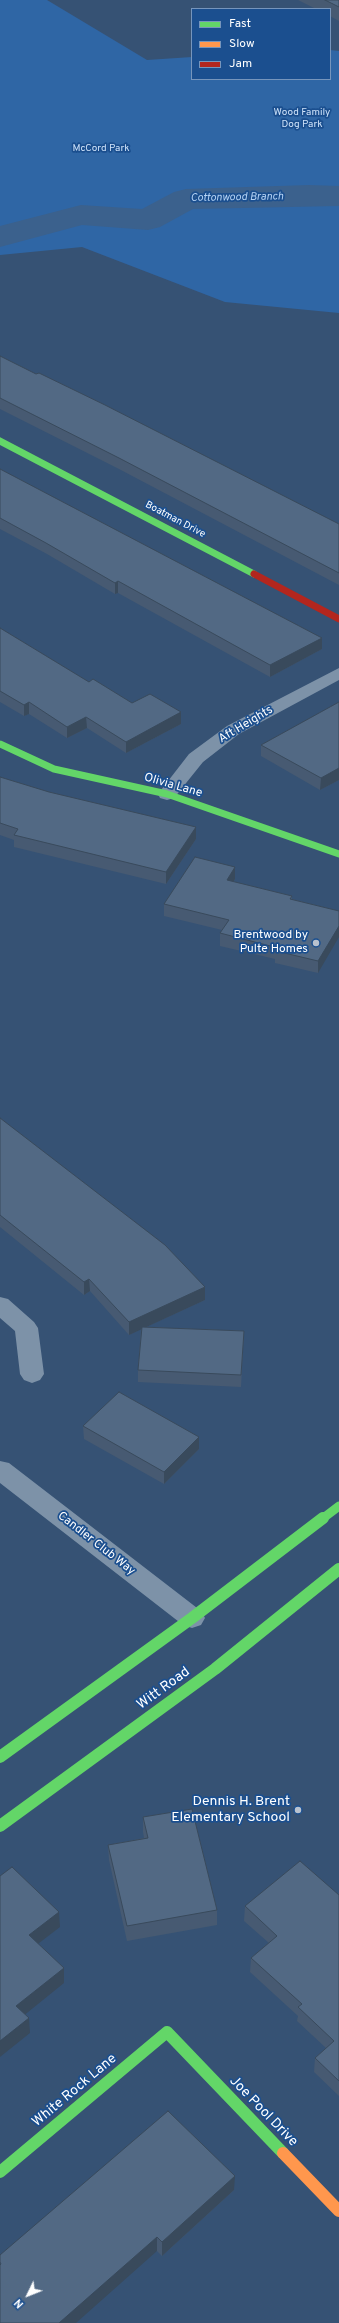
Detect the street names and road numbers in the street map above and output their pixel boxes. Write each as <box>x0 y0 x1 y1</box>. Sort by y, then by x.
street label: Boatman Drive <box>143 499 207 541</box>
street label: Aft Heights <box>216 703 276 747</box>
street label: Olivia Lane <box>142 771 204 801</box>
street label: Candler Club Way <box>54 1509 138 1579</box>
street label: Witt Road <box>134 1664 194 1714</box>
street label: White Rock Lane <box>29 2051 121 2131</box>
street label: Joe Pool Drive <box>225 2073 301 2151</box>

